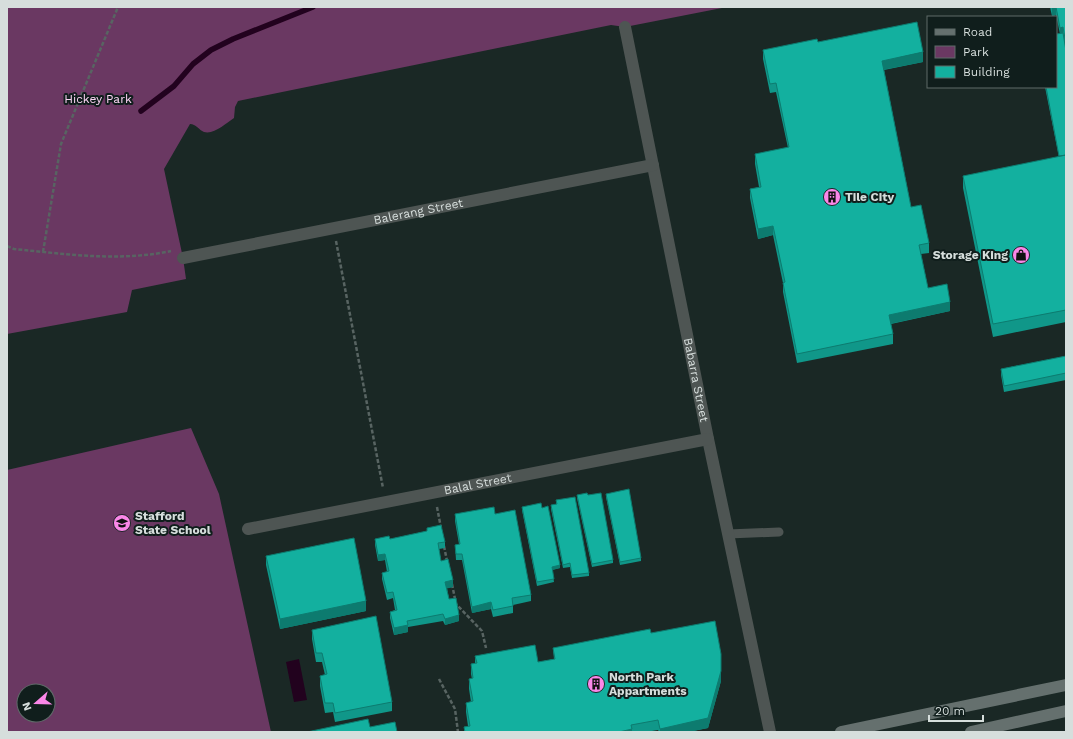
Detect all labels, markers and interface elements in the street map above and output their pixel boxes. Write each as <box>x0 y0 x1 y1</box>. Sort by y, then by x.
legend <box>927 16 1057 88</box>
text: Road <box>963 25 992 39</box>
text: Park <box>963 45 989 59</box>
text: Building <box>963 65 1010 79</box>
park label: Hickey Park <box>64 92 132 106</box>
building icon: Tile City <box>822 187 842 207</box>
place label: Tile City <box>845 190 894 204</box>
street label: Balerang Street <box>372 196 464 227</box>
shop icon: Storage King <box>1011 245 1031 265</box>
place label: Storage King <box>933 248 1008 262</box>
street label: Babarra Street <box>681 337 711 423</box>
street label: Balal Street <box>443 471 513 498</box>
place label: Stafford State School <box>135 509 211 537</box>
school or university icon: Stafford State School <box>112 513 132 533</box>
place label: North Park Appartments <box>609 670 687 698</box>
building icon: North Park Appartments <box>586 674 606 694</box>
north arrow <box>16 683 56 723</box>
scale bar <box>929 697 983 723</box>
text: N <box>20 700 35 712</box>
text: 20 m <box>935 704 965 718</box>

